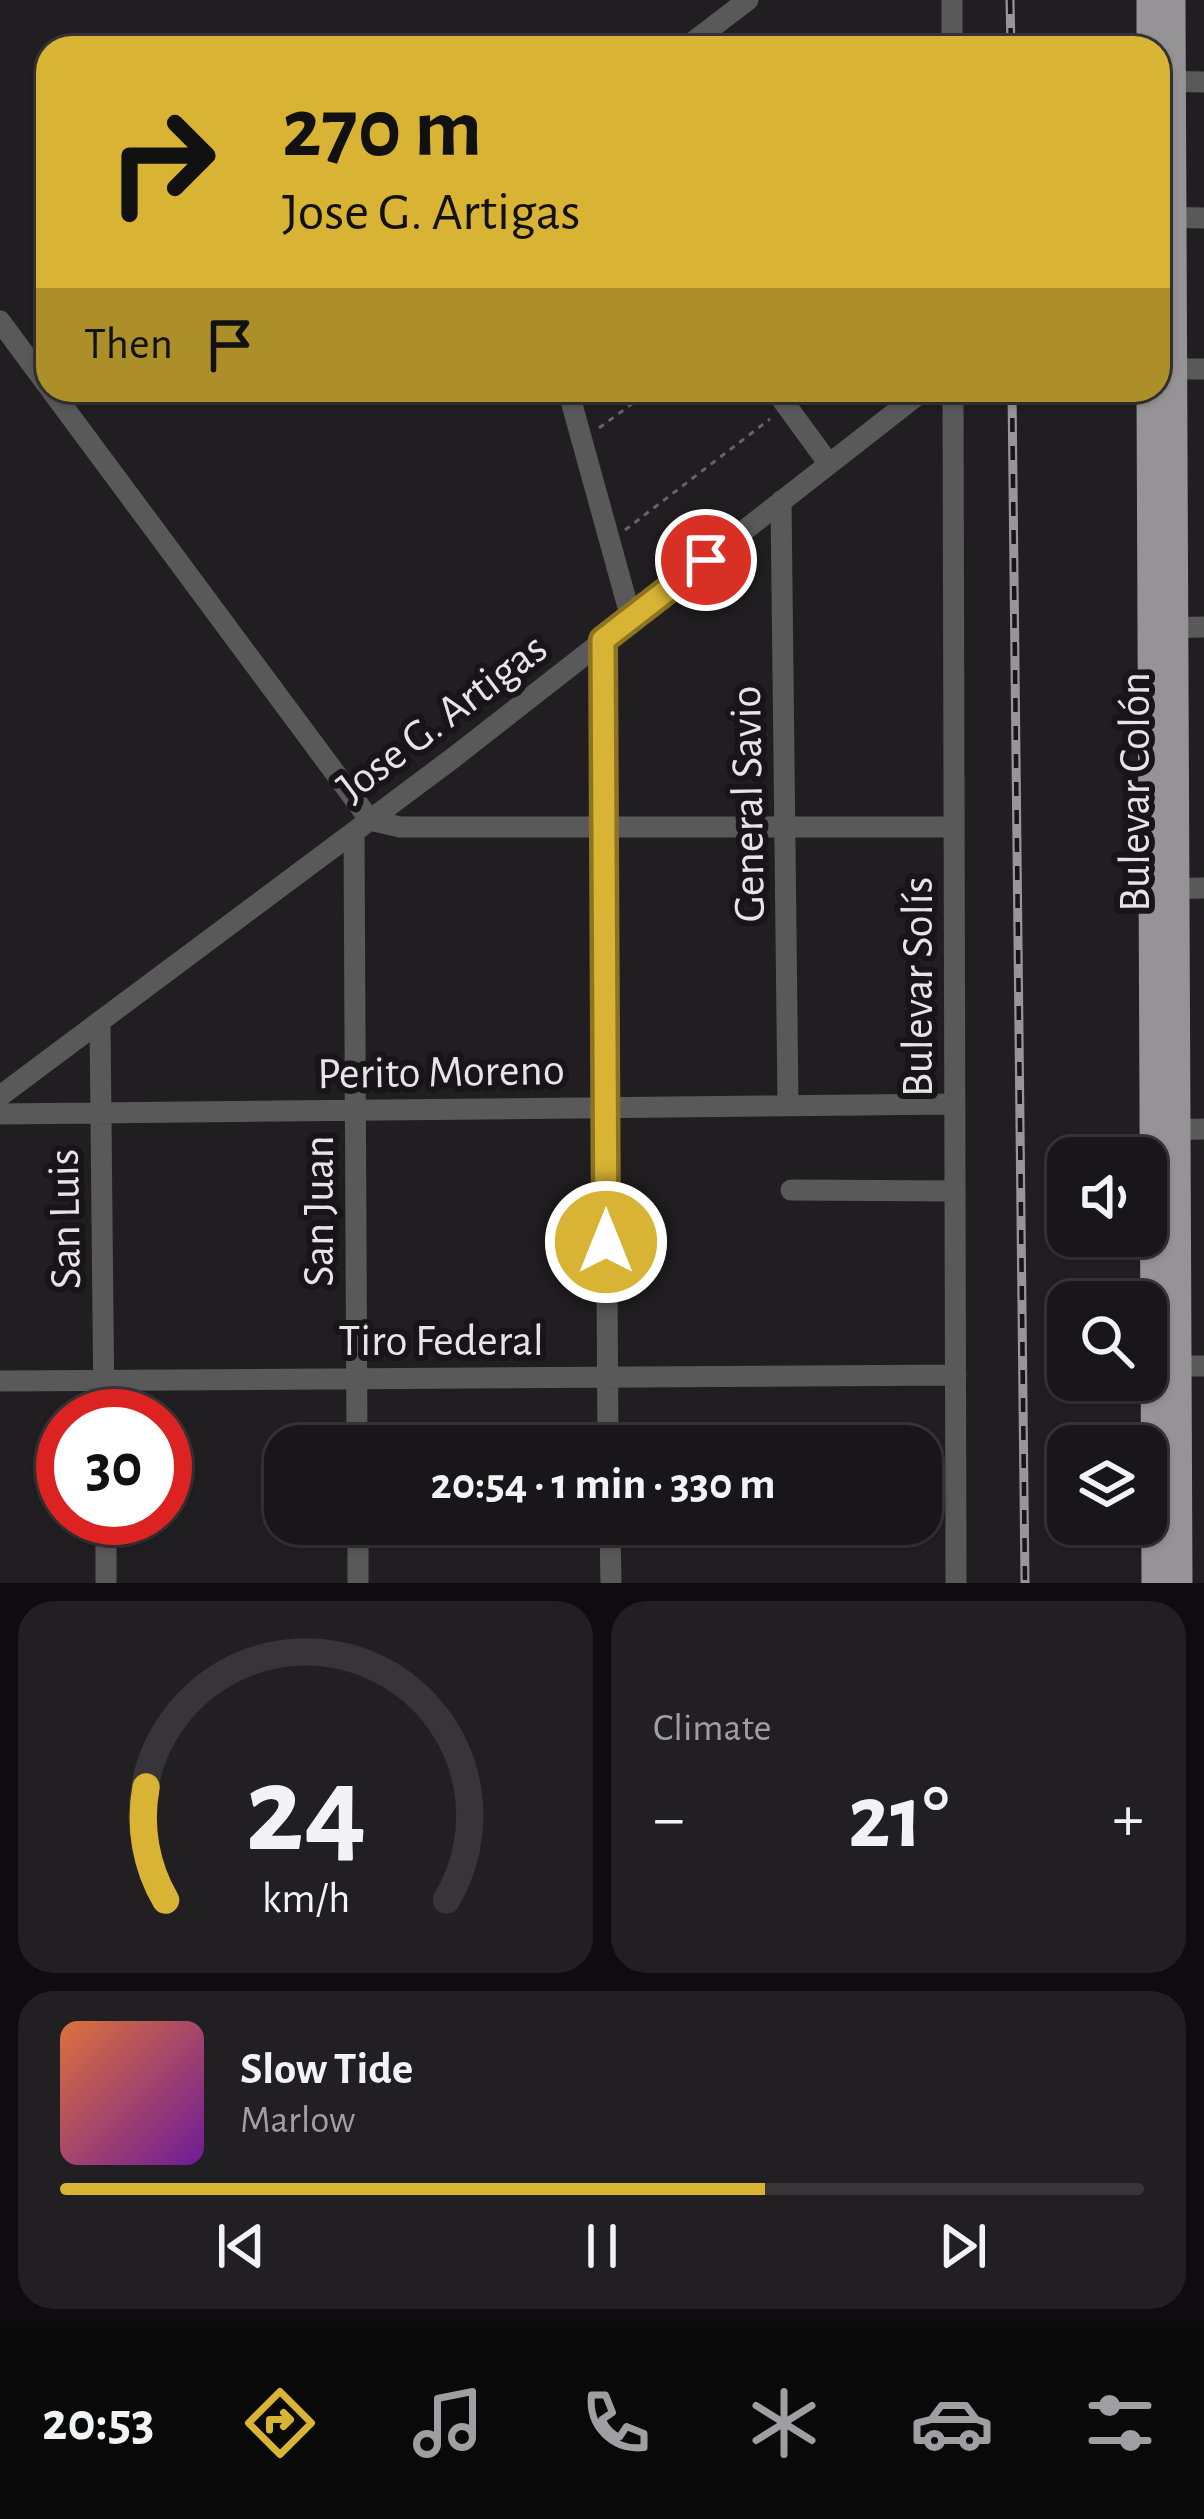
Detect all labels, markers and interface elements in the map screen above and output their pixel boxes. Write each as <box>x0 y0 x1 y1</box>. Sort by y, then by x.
icon: right <box>84 84 240 240</box>
text: 270 m <box>282 88 482 172</box>
text: Jose G. Artigas <box>282 186 581 240</box>
icon: arrive <box>197 312 263 378</box>
text: Then <box>84 322 173 367</box>
pin <box>655 509 757 611</box>
icon: arrive <box>673 527 739 593</box>
street label: Jose G. Artigas <box>330 625 555 811</box>
street label: Bulevar Colón <box>1113 672 1158 912</box>
street label: General Savio <box>724 685 773 923</box>
street label: Bulevar Solís <box>896 877 941 1097</box>
street label: Perito Moreno <box>317 1048 565 1097</box>
street label: San Juan <box>297 1135 342 1287</box>
map controls <box>1047 1137 1167 1545</box>
button: sound <box>1047 1137 1167 1257</box>
street label: San Luis <box>42 1148 89 1290</box>
position arrow <box>543 1179 669 1305</box>
button: search <box>1047 1281 1167 1401</box>
street label: Tiro Federal <box>338 1319 544 1364</box>
speed limit sign: 30 <box>36 1389 192 1545</box>
button: layers <box>1047 1425 1167 1545</box>
text: 20:54 · 1 min · 330 m <box>430 1462 776 1507</box>
text: Climate <box>653 1709 771 1748</box>
text: 24 <box>245 1749 366 1874</box>
text: 21° <box>848 1774 949 1864</box>
text: − <box>653 1786 685 1852</box>
text: + <box>1112 1786 1144 1852</box>
text: km/h <box>261 1878 350 1921</box>
text: Slow Tide <box>240 2047 413 2092</box>
text: Marlow <box>240 2101 355 2140</box>
icon: previous <box>208 2213 274 2279</box>
icon: pause <box>569 2213 635 2279</box>
icon: next <box>930 2213 996 2279</box>
icon: directions <box>238 2381 322 2465</box>
icon: music <box>406 2381 490 2465</box>
icon: phone <box>574 2381 658 2465</box>
icon: climate <box>742 2381 826 2465</box>
icon: car <box>910 2381 994 2465</box>
icon: filters <box>1078 2381 1162 2465</box>
text: 20:53 <box>42 2396 155 2450</box>

